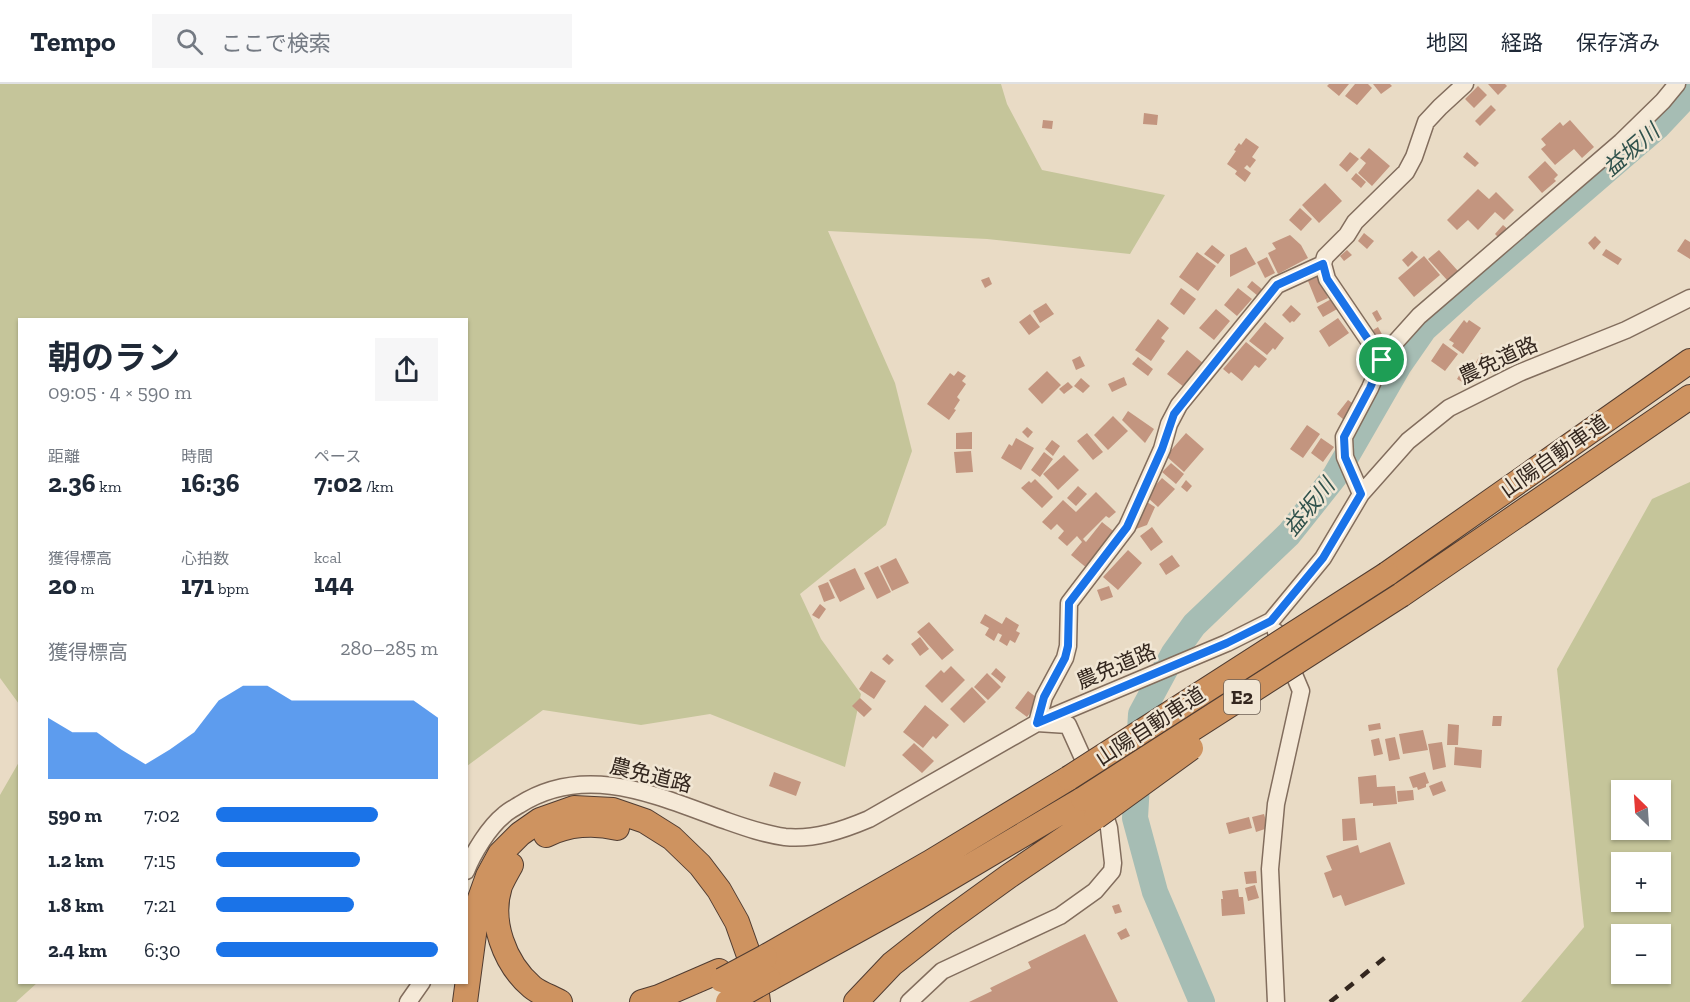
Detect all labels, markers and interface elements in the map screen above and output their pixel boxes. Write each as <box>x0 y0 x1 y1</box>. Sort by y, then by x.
search box <box>152 14 572 68</box>
text: Tempo <box>30 25 116 58</box>
icon: search <box>173 25 206 58</box>
text: ここで検索 <box>221 30 331 57</box>
text: 地図 <box>1426 30 1468 55</box>
text: 経路 <box>1501 30 1543 55</box>
text: 保存済み <box>1576 30 1660 55</box>
water label: 益坂川 <box>1597 117 1666 182</box>
street label: 農免道路 <box>1455 331 1541 389</box>
pin <box>1356 334 1407 385</box>
text: 朝のラン <box>48 338 180 377</box>
button: share <box>375 338 438 401</box>
icon: arrive <box>1365 343 1398 376</box>
text: 09:05 · 4 × 590 m <box>48 380 192 404</box>
street label: 山陽自動車道 <box>1495 410 1613 502</box>
text: 距離 <box>48 447 80 466</box>
text: 時間 <box>181 447 213 466</box>
text: ペース <box>314 447 361 466</box>
text: 2.36 <box>48 467 96 499</box>
text: 16:36 <box>181 467 240 499</box>
text: 7:02 <box>314 467 362 499</box>
water label: 益坂川 <box>1278 471 1342 541</box>
text: km <box>96 477 121 496</box>
text: /km <box>362 477 393 496</box>
text: kcal <box>314 548 341 567</box>
text: 獲得標高 <box>48 549 112 568</box>
text: 心拍数 <box>181 549 229 568</box>
text: 144 <box>314 567 354 599</box>
text: 20 <box>48 569 77 601</box>
text: 171 <box>181 569 214 601</box>
text: m <box>77 579 94 598</box>
text: bpm <box>214 579 249 598</box>
text: 280–285 m <box>340 636 438 660</box>
street label: 農免道路 <box>1072 638 1160 694</box>
text: 獲得標高 <box>48 640 128 664</box>
road number: E2 <box>1224 680 1260 714</box>
street label: 山陽自動車道 <box>1090 681 1210 771</box>
street label: 農免道路 <box>607 753 695 797</box>
north arrow <box>1611 780 1671 840</box>
map controls <box>1611 780 1671 984</box>
text: 590 m <box>48 803 102 827</box>
text: 7:02 <box>144 803 180 827</box>
text: 1.2 km <box>48 848 104 872</box>
text: 7:15 <box>144 848 176 872</box>
button: + <box>1611 852 1671 912</box>
text: 1.8 km <box>48 893 104 917</box>
text: 7:21 <box>144 893 176 917</box>
button: − <box>1611 924 1671 984</box>
text: 2.4 km <box>48 938 107 962</box>
text: 6:30 <box>144 938 180 962</box>

